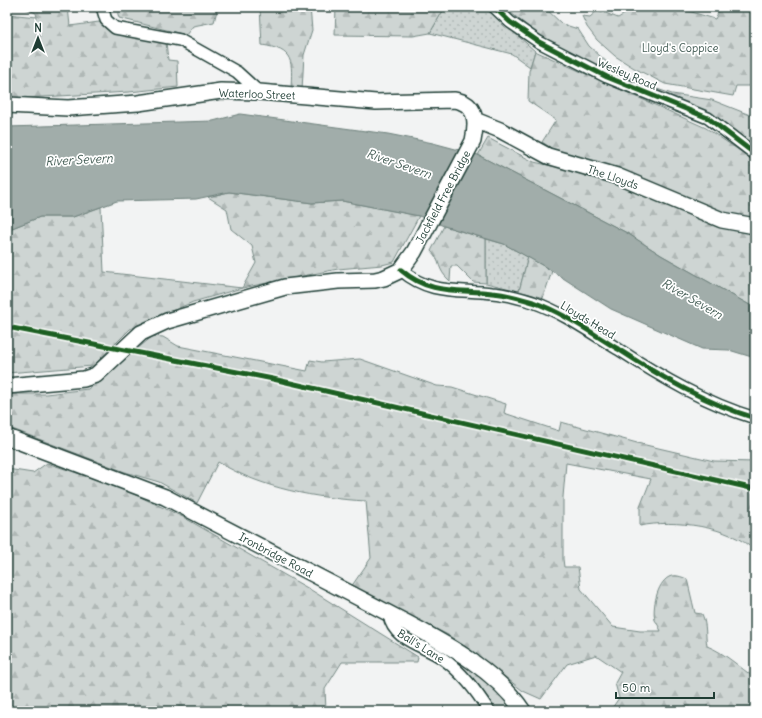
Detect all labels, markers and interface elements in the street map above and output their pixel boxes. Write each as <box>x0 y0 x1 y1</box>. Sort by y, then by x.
north arrow <box>18 18 58 58</box>
text: N <box>34 21 42 35</box>
park label: Lloyd's Coppice <box>642 41 718 55</box>
street label: Wesley Road <box>595 55 659 93</box>
street label: Waterloo Street <box>218 86 296 102</box>
water label: River Severn <box>365 145 435 182</box>
street label: Jackfield Free Bridge <box>412 148 474 246</box>
water label: River Severn <box>45 150 114 169</box>
street label: The Lloyds <box>586 162 640 192</box>
water label: River Severn <box>659 275 726 322</box>
street label: Lloyds Head <box>558 298 618 342</box>
street label: Ironbridge Road <box>237 530 316 581</box>
street label: Ball's Lane <box>395 626 447 666</box>
scale bar <box>616 674 714 700</box>
text: 50 m <box>622 680 651 695</box>

